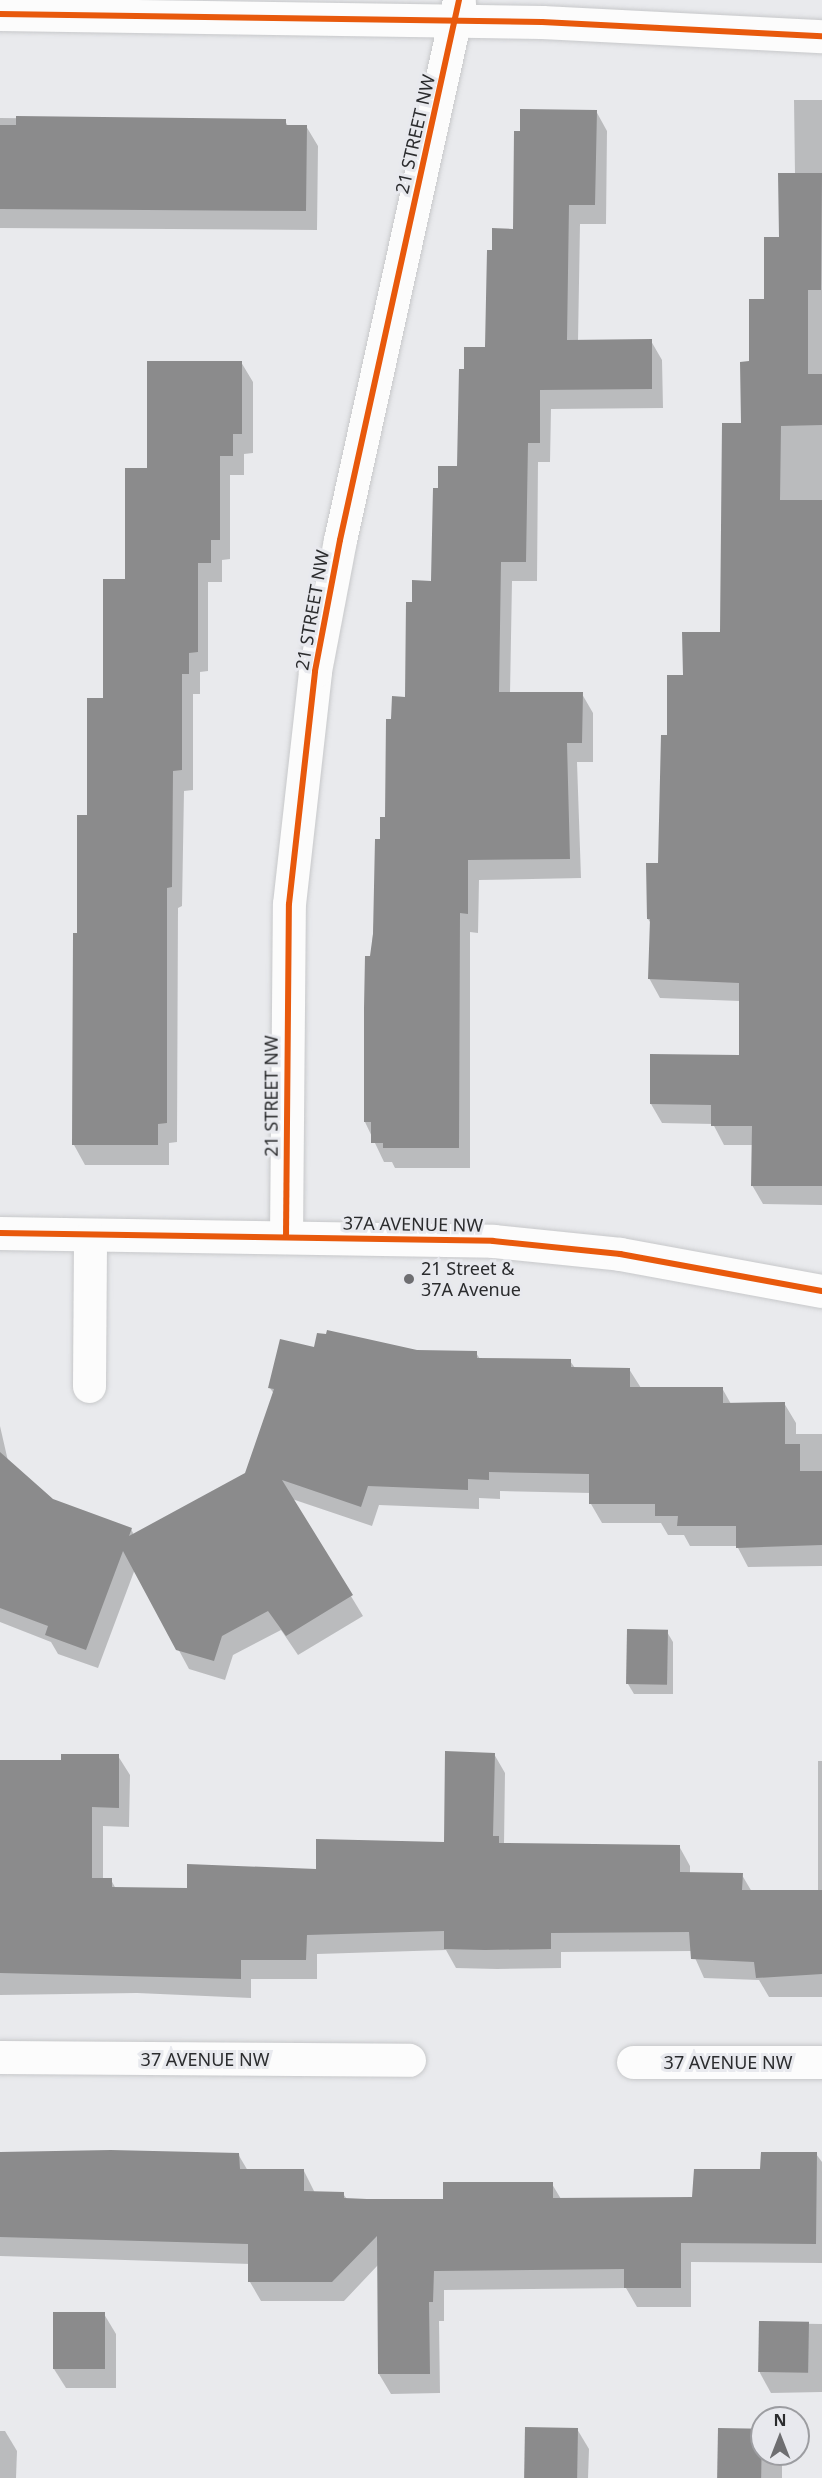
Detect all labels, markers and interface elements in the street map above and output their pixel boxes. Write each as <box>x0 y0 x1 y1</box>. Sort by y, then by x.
street label: 21 STREET NW <box>391 72 439 196</box>
street label: 21 STREET NW <box>291 548 333 672</box>
street label: 21 STREET NW <box>260 1035 282 1157</box>
street label: 37A AVENUE NW <box>343 1212 483 1236</box>
place label: 21 Street & 37A Avenue <box>421 1258 521 1300</box>
marker: 21 Street & 37A Avenue <box>402 1272 416 1286</box>
street label: 37 AVENUE NW <box>141 2048 269 2070</box>
street label: 37 AVENUE NW <box>664 2051 792 2073</box>
north arrow <box>750 2406 810 2466</box>
text: N <box>773 2409 787 2431</box>

